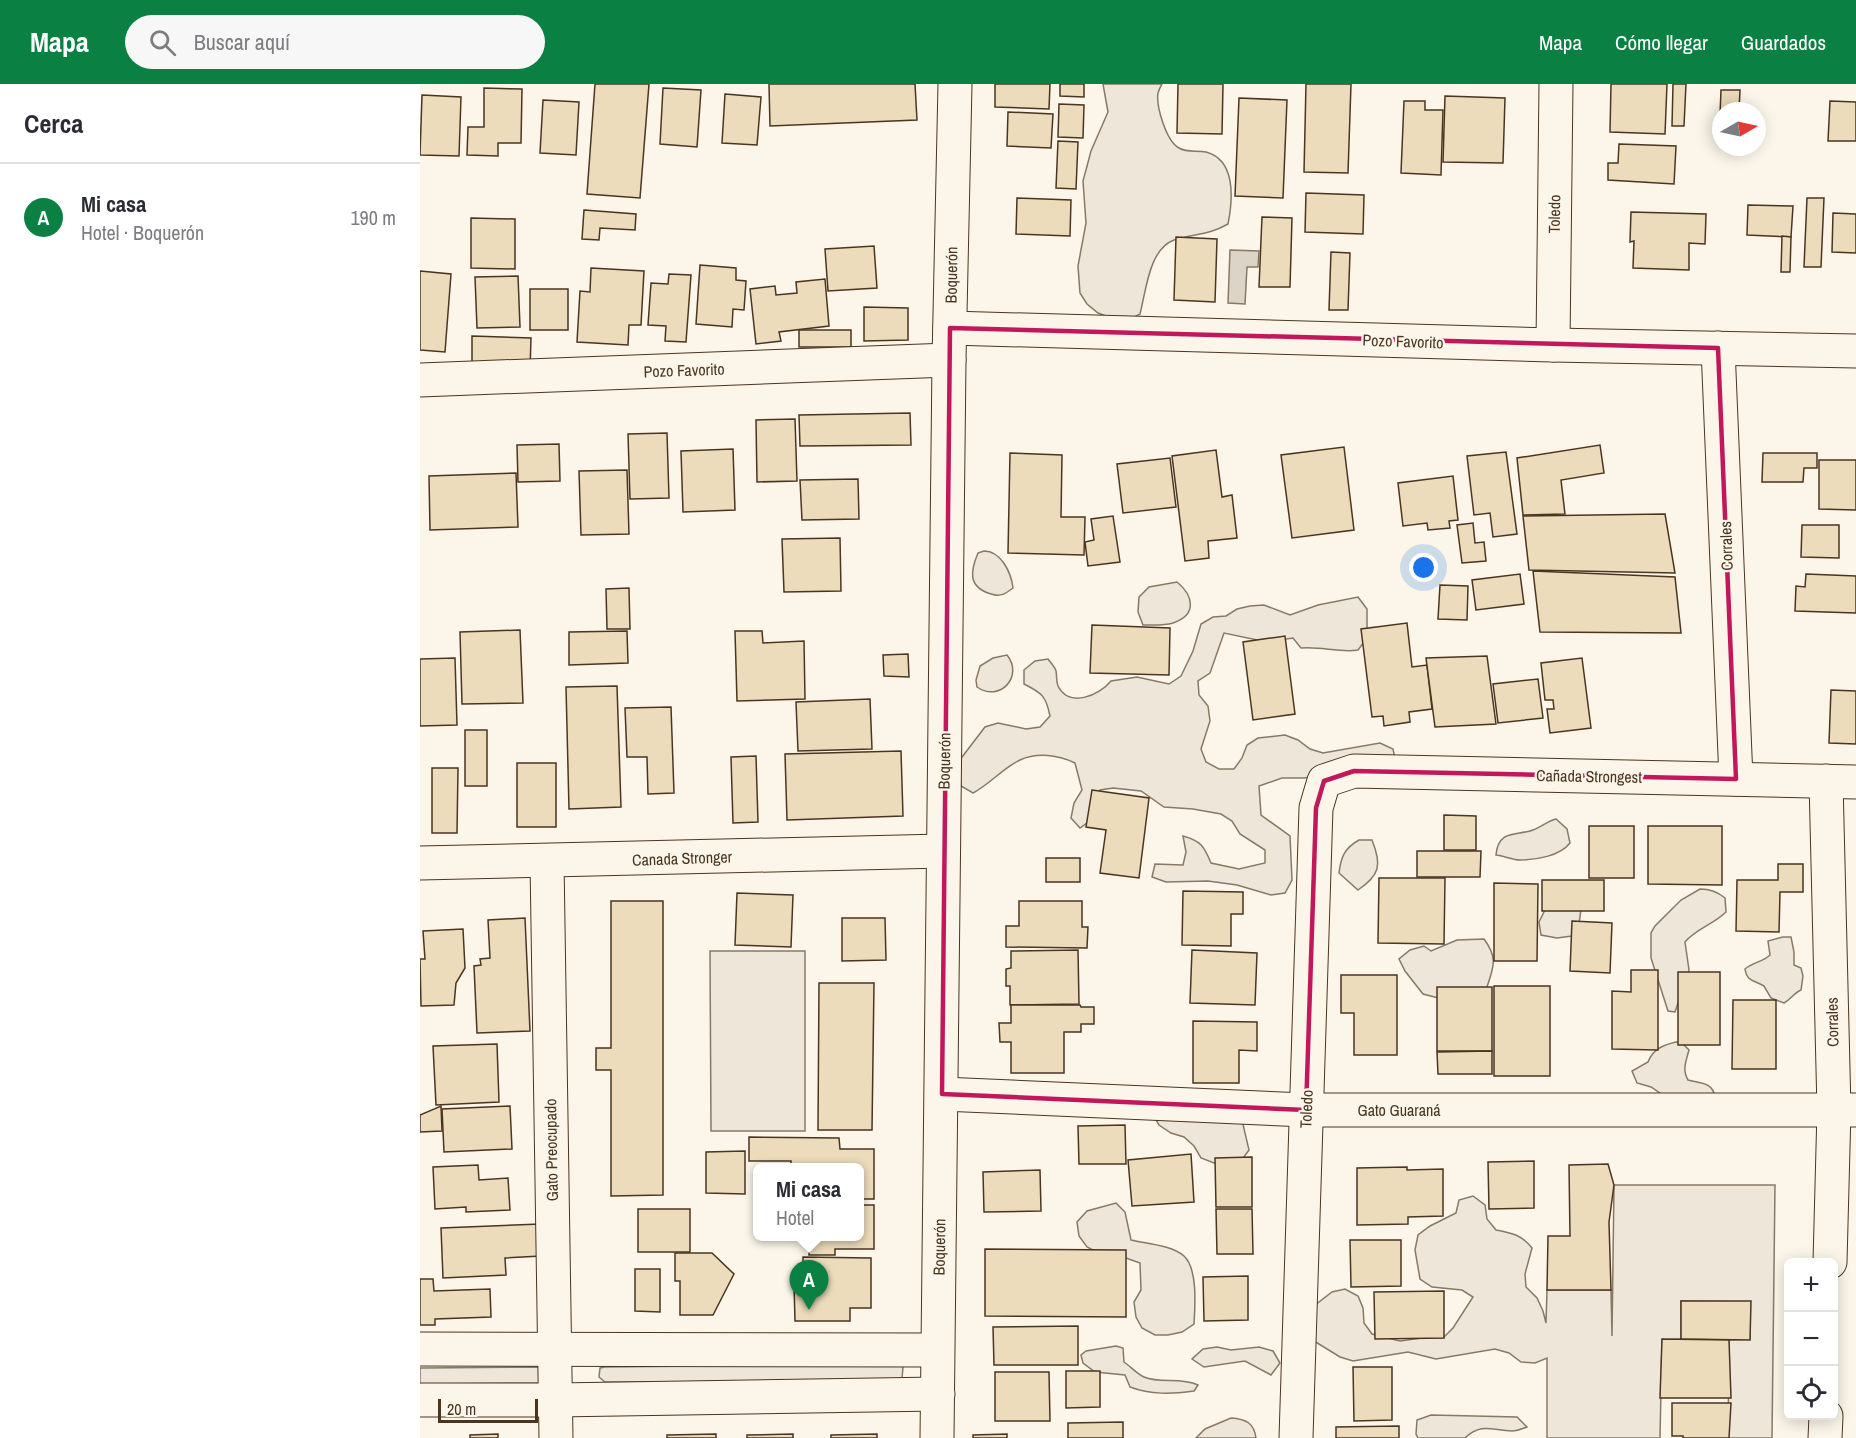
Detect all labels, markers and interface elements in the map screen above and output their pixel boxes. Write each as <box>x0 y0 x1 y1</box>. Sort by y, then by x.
search box <box>125 15 545 69</box>
text: Mapa <box>30 23 89 61</box>
icon: search <box>146 26 179 59</box>
text: Buscar aquí <box>194 27 290 57</box>
text: Mapa <box>1539 28 1582 57</box>
text: Cómo llegar <box>1615 28 1708 57</box>
text: Guardados <box>1741 28 1826 57</box>
north arrow <box>1712 102 1766 156</box>
text: Cerca <box>24 106 83 141</box>
text: Mi casa <box>81 189 146 219</box>
street label: Toledo <box>1543 194 1565 234</box>
text: A <box>38 204 49 231</box>
text: 190 m <box>350 204 396 231</box>
text: Hotel · Boquerón <box>81 219 204 246</box>
street label: Boquerón <box>940 246 962 304</box>
street label: Pozo Favorito <box>1362 329 1444 353</box>
street label: Pozo Favorito <box>643 358 725 382</box>
street label: Corrales <box>1714 521 1738 571</box>
your location <box>1409 553 1438 582</box>
street label: Boquerón <box>933 732 955 790</box>
street label: Cañada Strongest <box>1536 764 1642 788</box>
street label: Canada Stronger <box>632 845 733 871</box>
street label: Corrales <box>1821 997 1843 1047</box>
street label: Toledo <box>1294 1089 1318 1129</box>
street label: Gato Preocupado <box>539 1098 563 1202</box>
street label: Gato Guaraná <box>1357 1099 1441 1121</box>
popup <box>753 1163 864 1241</box>
text: Mi casa <box>776 1174 841 1204</box>
text: Hotel <box>776 1204 814 1231</box>
street label: Boquerón <box>928 1218 950 1276</box>
map controls <box>1784 1258 1838 1420</box>
button: + <box>1784 1258 1838 1312</box>
pin: A <box>790 1260 828 1310</box>
button: − <box>1784 1312 1838 1366</box>
button: locate <box>1784 1366 1838 1420</box>
scale bar <box>438 1396 538 1424</box>
text: 20 m <box>447 1398 476 1420</box>

